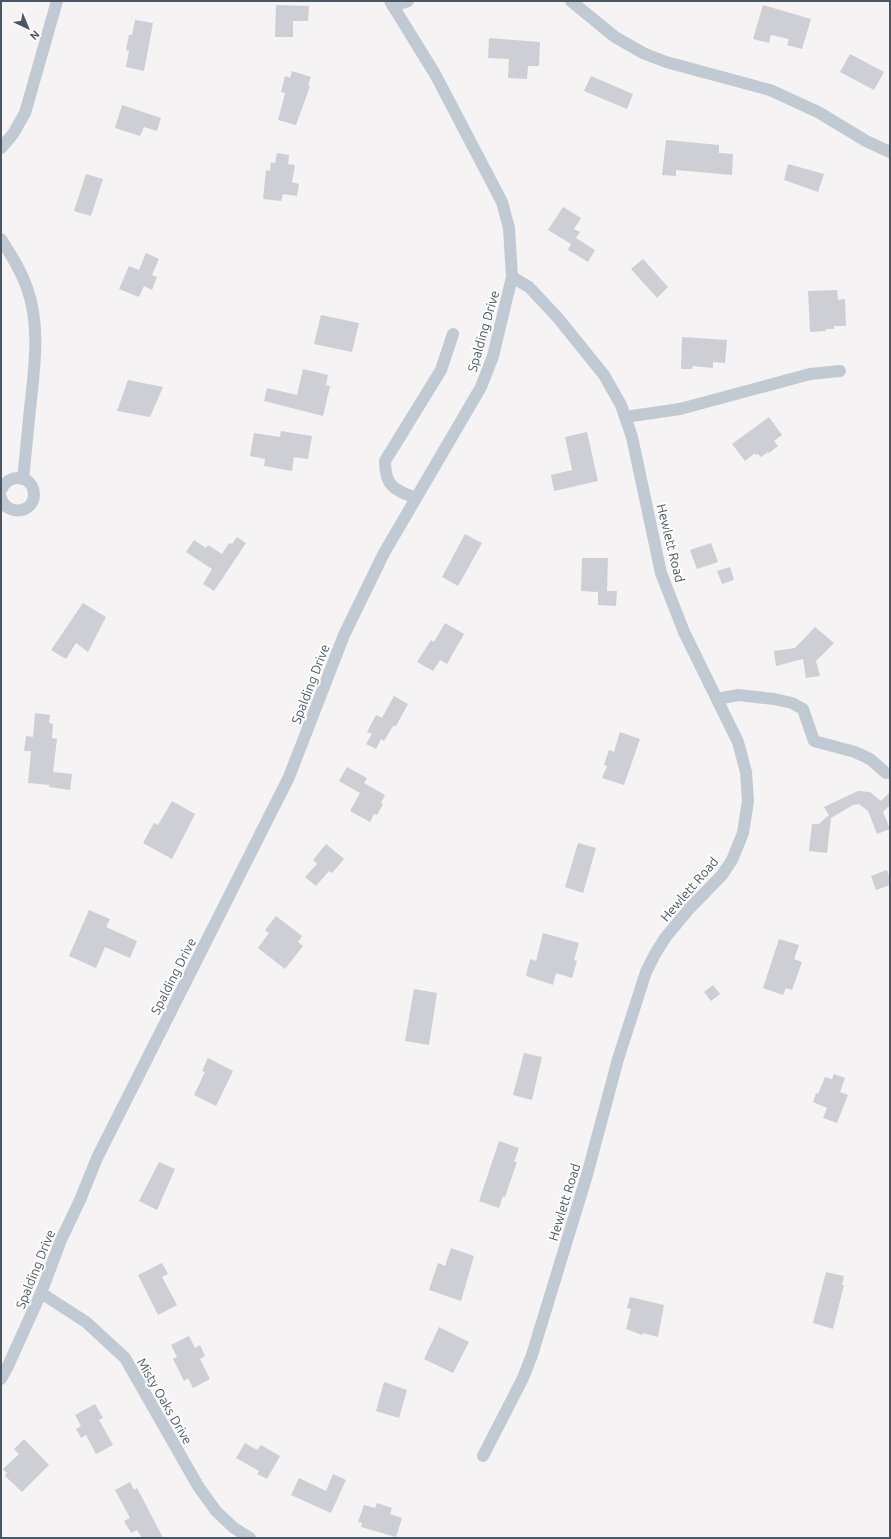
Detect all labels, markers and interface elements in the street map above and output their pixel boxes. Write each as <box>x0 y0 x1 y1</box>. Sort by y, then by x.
north arrow <box>8 8 48 48</box>
text: N <box>28 28 42 42</box>
street label: Spalding Drive <box>465 289 501 373</box>
street label: Hewlett Road <box>655 502 687 584</box>
street label: Spalding Drive <box>288 642 332 726</box>
street label: Hewlett Road <box>657 854 721 924</box>
street label: Spalding Drive <box>148 935 198 1017</box>
street label: Hewlett Road <box>546 1162 582 1242</box>
street label: Spalding Drive <box>13 1227 57 1311</box>
street label: Misty Oaks Drive <box>135 1355 195 1447</box>

